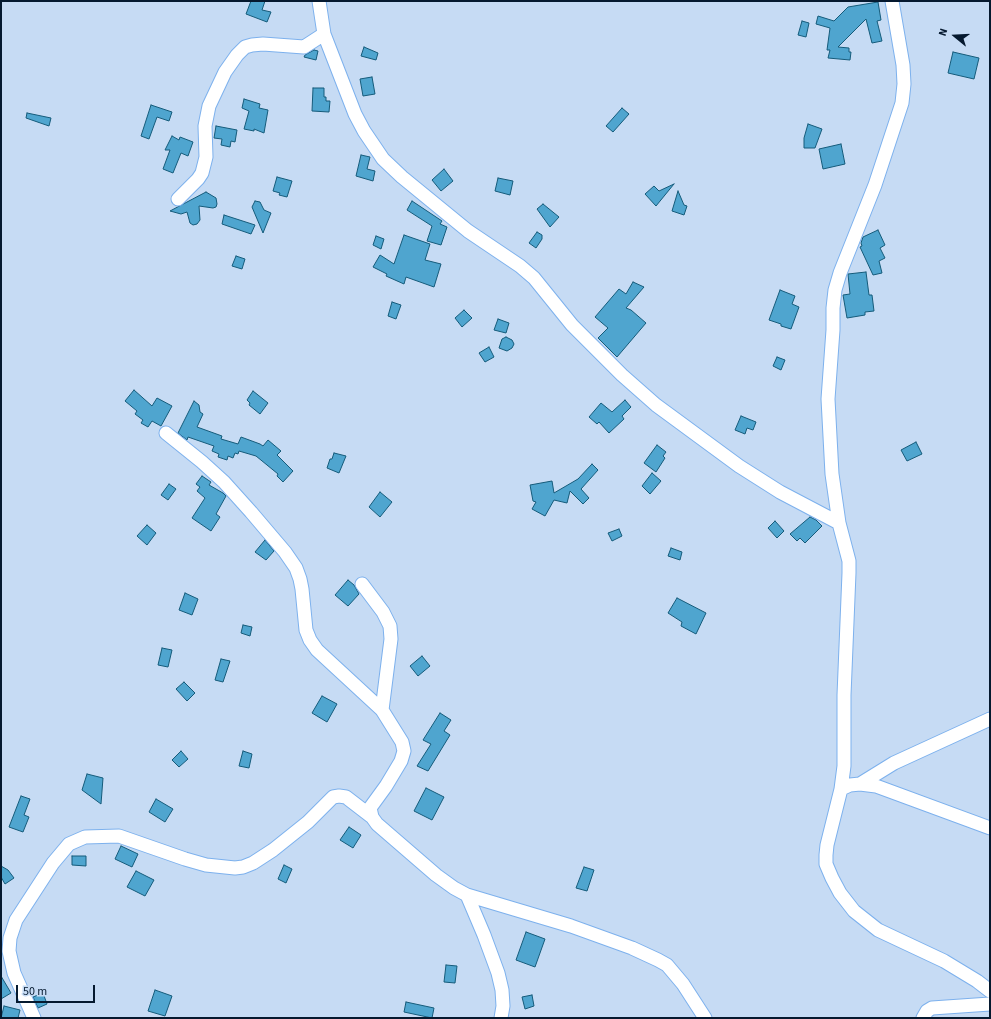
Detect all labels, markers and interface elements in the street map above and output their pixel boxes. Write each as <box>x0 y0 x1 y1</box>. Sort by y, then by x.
north arrow <box>935 16 975 56</box>
text: N <box>935 26 951 38</box>
scale bar <box>18 977 97 1003</box>
text: 50 m <box>23 983 47 1000</box>

